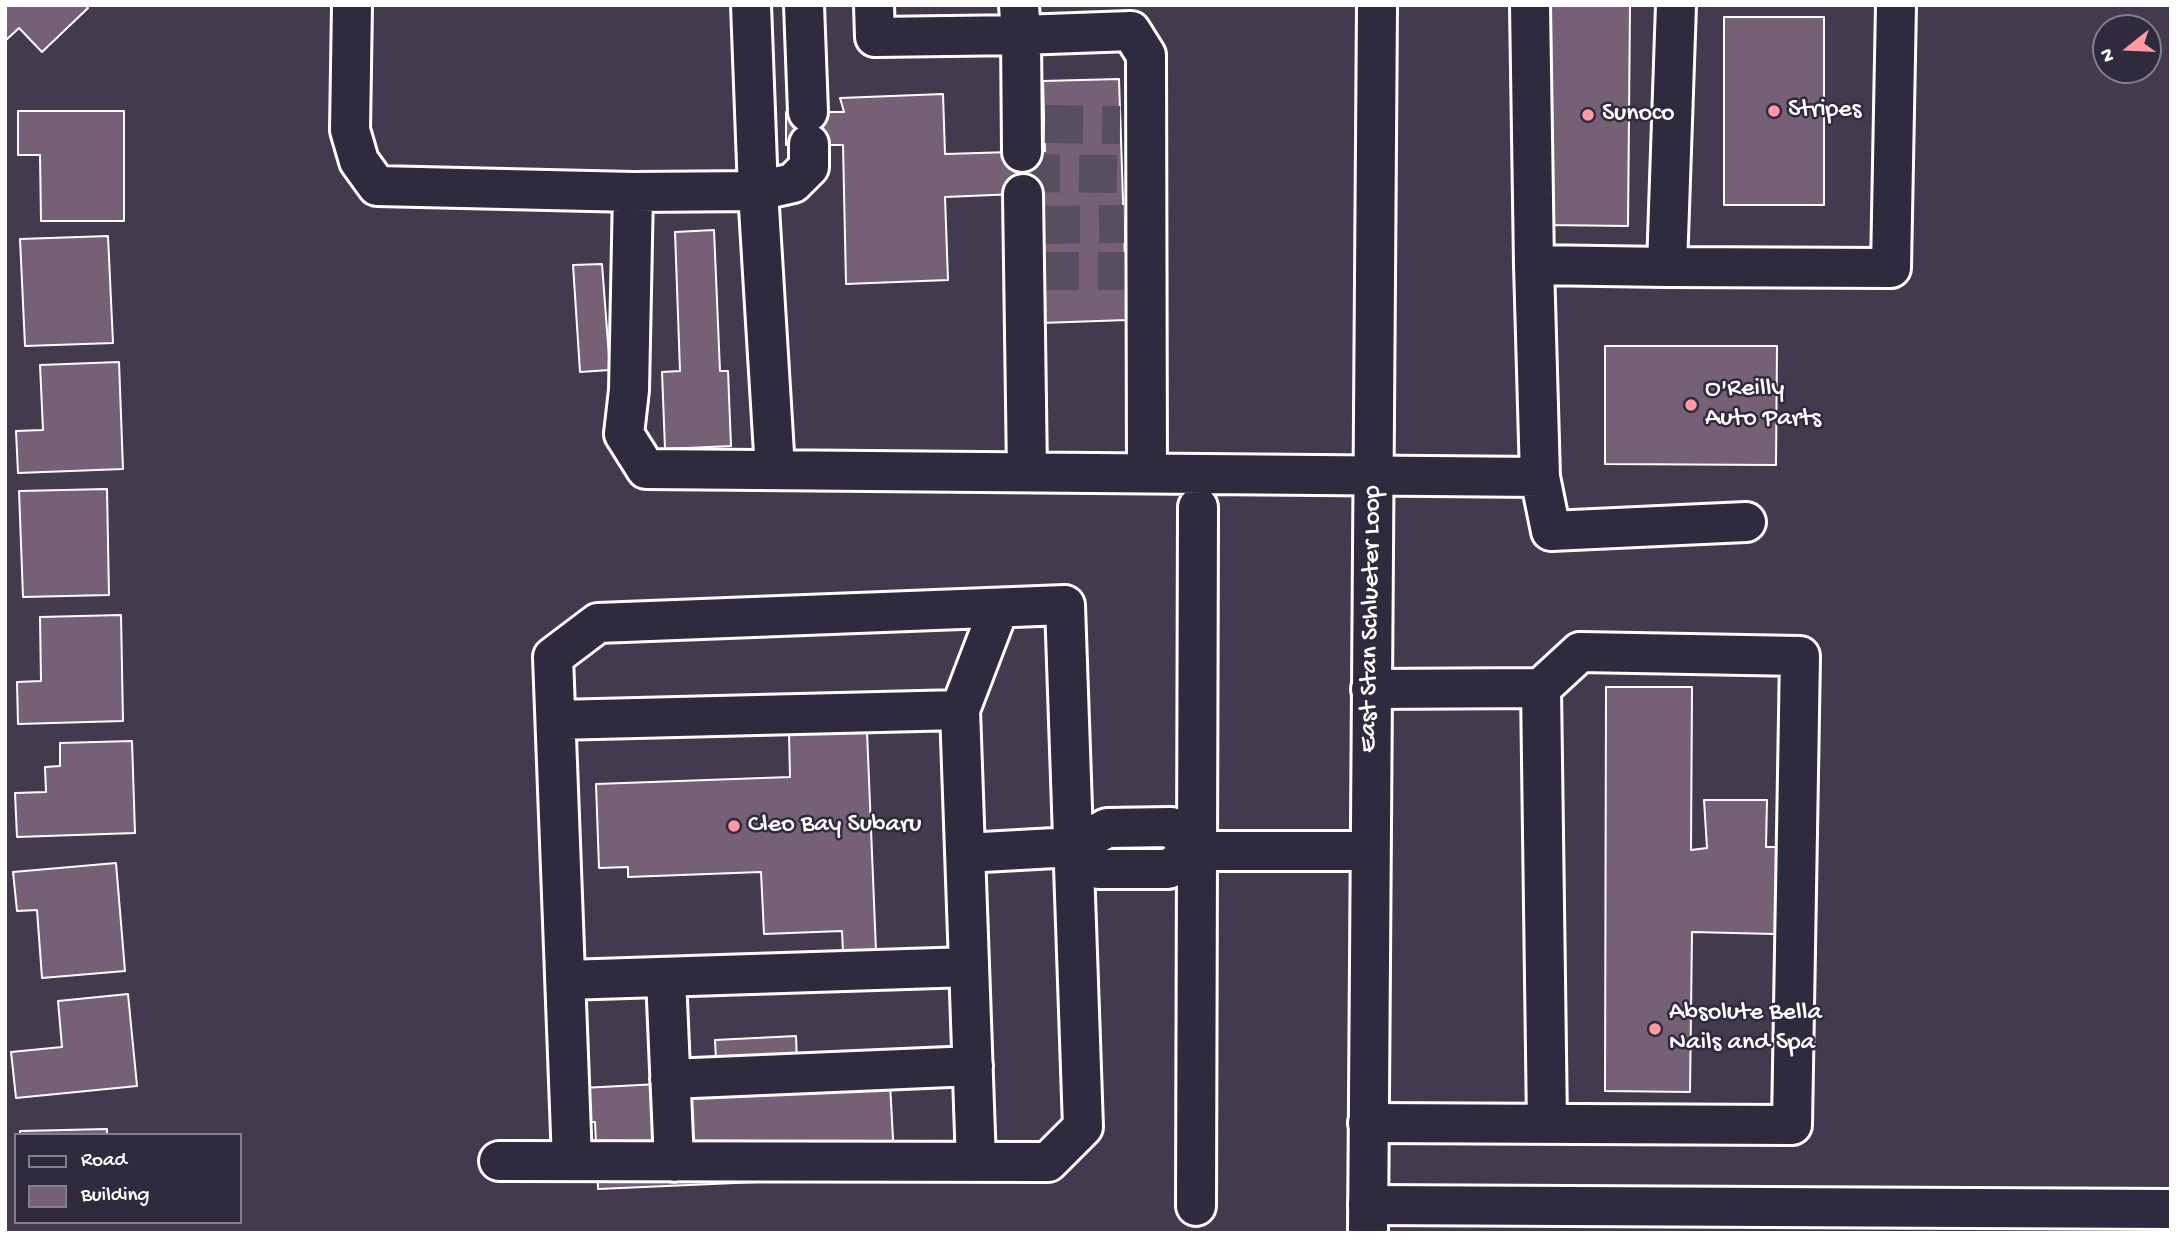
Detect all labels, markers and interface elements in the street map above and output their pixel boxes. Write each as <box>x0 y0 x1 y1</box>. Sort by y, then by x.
north arrow <box>2092 14 2162 84</box>
text: N <box>2096 46 2121 64</box>
place label: Stripes <box>1788 95 1861 127</box>
place label: Sunoco <box>1602 99 1674 131</box>
marker: Stripes <box>1766 103 1782 119</box>
marker: Sunoco <box>1580 107 1596 123</box>
place label: O'Reilly Auto Parts <box>1705 374 1821 436</box>
marker: O'Reilly Auto Parts <box>1683 397 1699 413</box>
street label: East Stan Schlueter Loop <box>1354 485 1390 753</box>
place label: Cleo Bay Subaru <box>748 810 921 842</box>
marker: Cleo Bay Subaru <box>726 818 742 834</box>
place label: Absolute Bella Nails and Spa <box>1669 998 1822 1060</box>
marker: Absolute Bella Nails and Spa <box>1647 1021 1663 1037</box>
legend <box>14 1133 242 1224</box>
text: Road <box>81 1149 127 1174</box>
text: Building <box>81 1184 150 1209</box>

